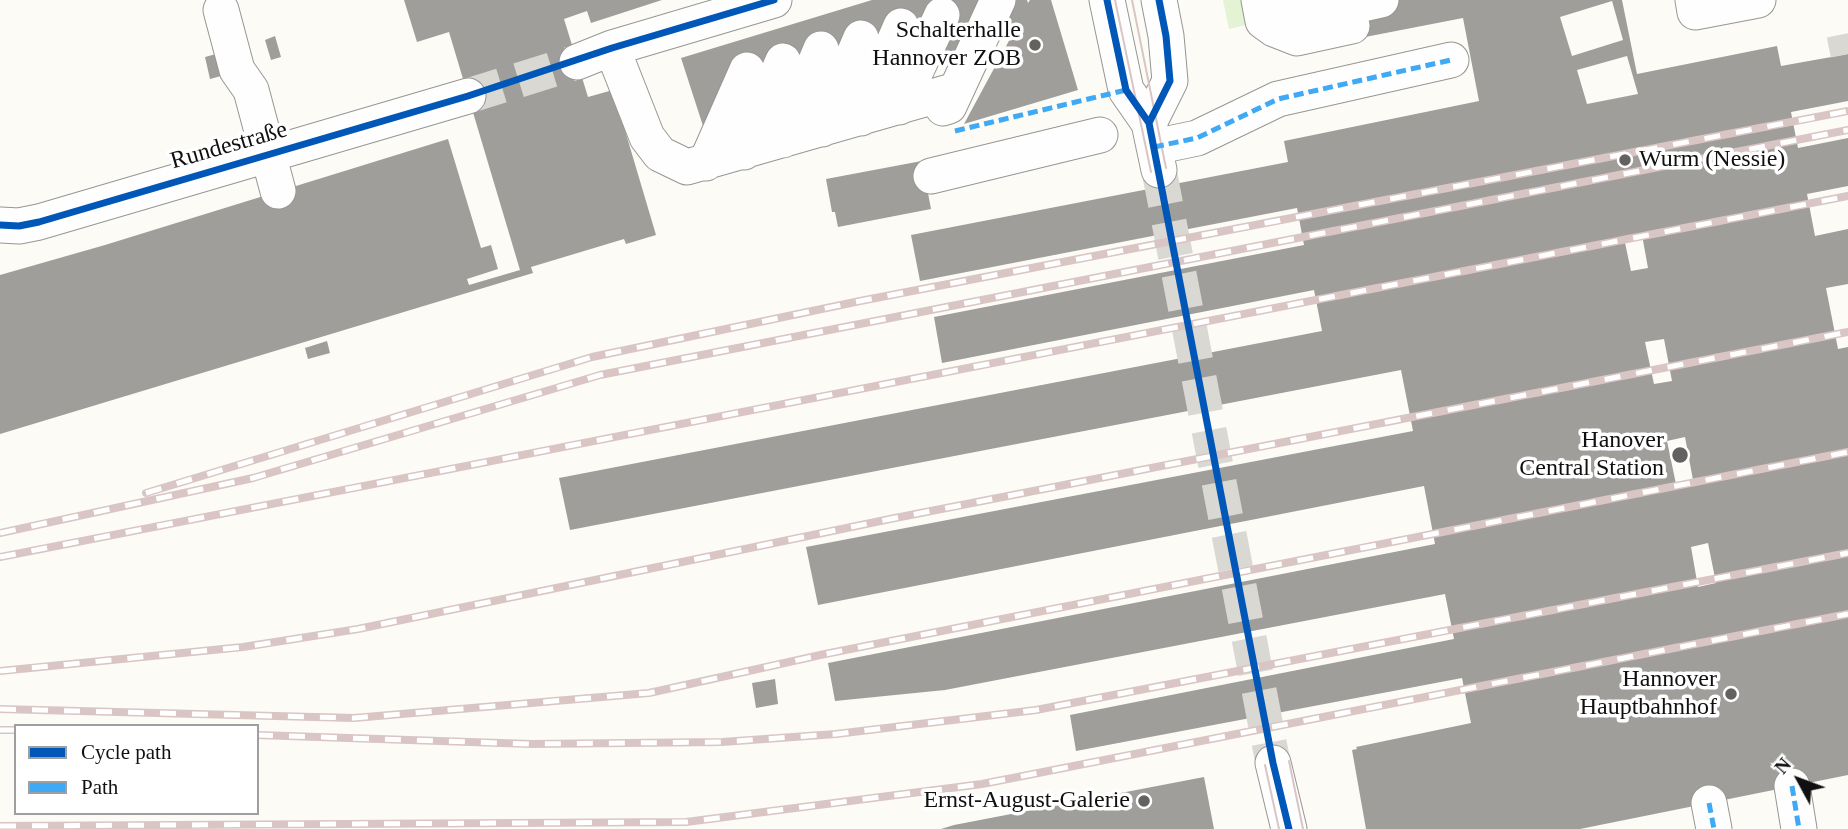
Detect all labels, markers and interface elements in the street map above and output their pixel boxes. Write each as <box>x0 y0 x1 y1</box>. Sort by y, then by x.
place label: Schalterhalle Hannover ZOB <box>872 17 1021 73</box>
marker: Schalterhalle Hannover ZOB <box>1027 37 1043 53</box>
street label: Rundestraße <box>167 116 291 176</box>
place label: Wurm (Nessie) <box>1639 146 1785 174</box>
marker: Wurm (Nessie) <box>1617 152 1633 168</box>
place label: Hanover Central Station <box>1519 427 1664 483</box>
marker: Hanover Central Station <box>1670 445 1690 465</box>
place label: Hannover Hauptbahnhof <box>1580 666 1717 722</box>
marker: Hannover Hauptbahnhof <box>1723 686 1739 702</box>
legend <box>14 724 259 815</box>
text: Cycle path <box>81 740 171 764</box>
north arrow <box>1764 745 1834 815</box>
text: N <box>1770 754 1795 778</box>
text: Path <box>81 775 118 799</box>
place label: Ernst-August-Galerie <box>923 787 1130 815</box>
marker: Ernst-August-Galerie <box>1136 793 1152 809</box>

